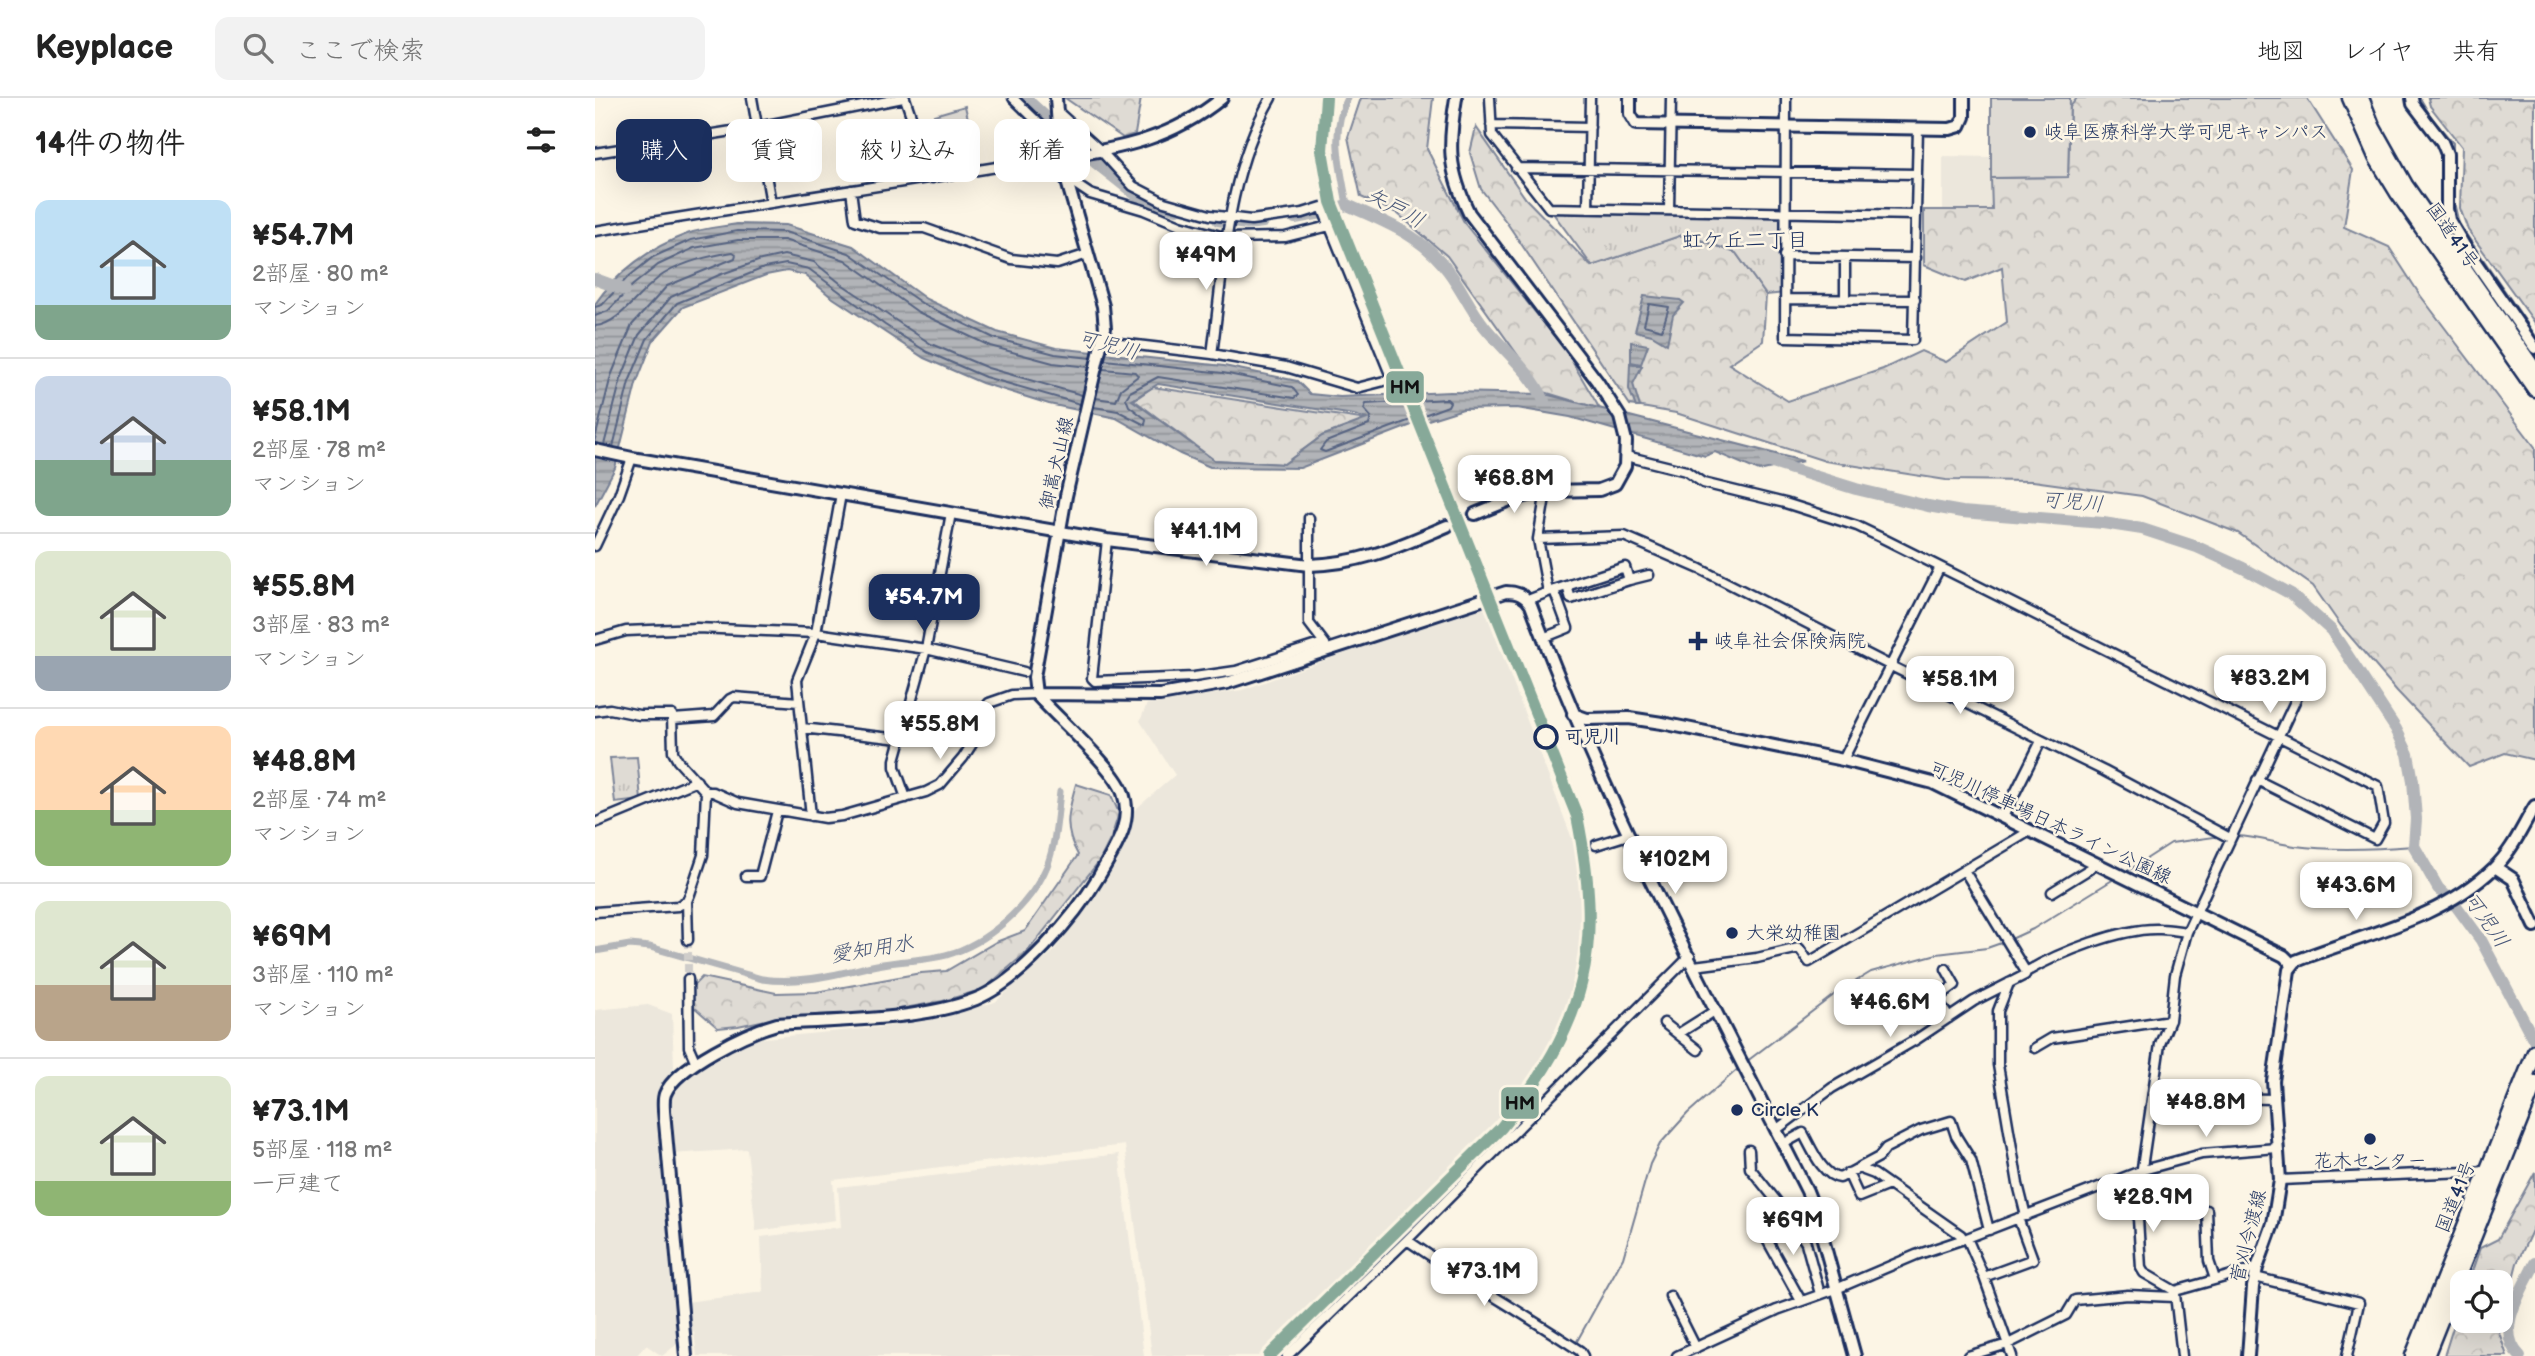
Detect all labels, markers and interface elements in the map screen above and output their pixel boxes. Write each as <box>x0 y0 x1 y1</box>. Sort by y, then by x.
search box <box>215 17 705 80</box>
text: Keyplace <box>35 28 173 68</box>
icon: search <box>239 29 277 67</box>
text: ここで検索 <box>295 36 425 67</box>
text: 地図 <box>2257 37 2305 66</box>
text: レイヤ <box>2343 37 2414 66</box>
text: 共有 <box>2452 37 2500 66</box>
chip: 購入 <box>616 119 712 182</box>
chip: 賃貸 <box>726 119 822 182</box>
chip: 絞り込み <box>836 119 980 182</box>
chip: 新着 <box>994 119 1090 182</box>
icon: filters <box>522 121 560 159</box>
place label: 岐阜医療科学大学可児キャンパス <box>2044 121 2328 144</box>
marker: 岐阜医療科学大学可児キャンパス <box>2022 124 2038 140</box>
text: 14件の物件 <box>35 126 185 162</box>
water label: 矢戸川 <box>1361 182 1429 234</box>
street label: 国道41号 <box>2421 198 2483 274</box>
text: ¥54.7M <box>252 218 354 254</box>
icon: home <box>91 228 175 312</box>
district label: 虹ケ丘二丁目 <box>1682 228 1808 253</box>
pin: ¥49M <box>1165 232 1247 292</box>
text: ¥49M <box>1176 241 1237 269</box>
text: 2部屋 · 80 m² <box>252 260 389 288</box>
text: マンション <box>252 294 366 322</box>
water label: 可児川 <box>1074 325 1142 365</box>
line badge: HM <box>1385 370 1425 404</box>
text: HM <box>1390 377 1420 400</box>
text: ¥58.1M <box>252 394 351 430</box>
icon: home <box>91 404 175 488</box>
street label: 御嵩犬山線 <box>1035 414 1079 512</box>
text: 2部屋 · 78 m² <box>252 436 386 464</box>
pin: ¥68.8M <box>1457 456 1571 515</box>
text: ¥68.8M <box>1474 464 1554 492</box>
text: マンション <box>252 470 366 498</box>
water label: 可児川 <box>2040 487 2104 517</box>
pin: ¥41.1M <box>1149 508 1263 568</box>
text: ¥41.1M <box>1170 517 1242 545</box>
text: ¥55.8M <box>252 569 356 605</box>
pin: ¥54.7M <box>867 574 981 634</box>
icon: home <box>91 579 175 663</box>
text: ¥54.7M <box>885 583 963 611</box>
text: 3部屋 · 83 m² <box>252 611 390 639</box>
place label: 岐阜社会保険病院 <box>1714 630 1866 653</box>
marker: 岐阜社会保険病院 <box>1688 631 1708 651</box>
text: マンション <box>252 645 366 673</box>
pin: ¥58.1M <box>1903 656 2017 716</box>
pin: ¥83.2M <box>2213 656 2327 715</box>
text: ¥83.2M <box>2230 664 2310 692</box>
text: ¥58.1M <box>1922 665 1998 693</box>
pin: ¥55.8M <box>883 702 997 761</box>
text: ¥55.8M <box>900 710 980 738</box>
marker: 可児川 <box>1534 725 1558 749</box>
place label: 可児川 <box>1564 726 1621 749</box>
text: ¥48.8M <box>252 744 357 780</box>
icon: home <box>91 754 175 838</box>
street label: 可児川停車場日本ライン公園線 <box>1925 757 2175 889</box>
text: 2部屋 · 74 m² <box>252 786 386 814</box>
text: マンション <box>252 820 366 848</box>
pin: ¥102M <box>1626 836 1724 896</box>
text: ¥102M <box>1639 845 1711 873</box>
pin: ¥43.6M <box>2299 862 2413 922</box>
text: ¥43.6M <box>2316 871 2396 899</box>
water label: 可児川 <box>2458 887 2514 953</box>
text: ¥69M <box>252 919 332 955</box>
place label: 大栄幼稚園 <box>1746 922 1841 945</box>
marker: 大栄幼稚園 <box>1724 925 1740 941</box>
icon: home <box>91 929 175 1013</box>
water label: 愛知用水 <box>829 930 915 968</box>
text: 3部屋 · 110 m² <box>252 961 394 989</box>
pin: ¥46.6M <box>1833 979 1947 1039</box>
text: ¥46.6M <box>1850 988 1930 1016</box>
text: マンション <box>252 995 366 1023</box>
pin: ¥48.8M <box>2149 1080 2263 1139</box>
line badge: HM <box>1500 1086 1540 1120</box>
text: ¥48.8M <box>2166 1088 2246 1116</box>
text: HM <box>1505 1093 1535 1116</box>
text: ¥73.1M <box>252 1094 350 1130</box>
place label: Circle K <box>1751 1099 1819 1122</box>
marker: Circle K <box>1729 1102 1745 1118</box>
icon: home <box>91 1104 175 1188</box>
marker: 花木センター <box>2362 1131 2378 1147</box>
text: 5部屋 · 118 m² <box>252 1136 393 1164</box>
place label: 花木センター <box>2313 1150 2427 1173</box>
street label: 国道41号 <box>2431 1157 2481 1237</box>
text: 一戸建て <box>252 1170 344 1198</box>
pin: ¥28.9M <box>2096 1174 2210 1234</box>
text: ¥28.9M <box>2113 1183 2193 1211</box>
street label: 菅刈今渡線 <box>2226 1187 2272 1285</box>
pin: ¥69M <box>1752 1198 1834 1257</box>
text: ¥69M <box>1762 1206 1824 1234</box>
pin: ¥73.1M <box>1427 1248 1541 1308</box>
text: ¥73.1M <box>1447 1257 1521 1285</box>
map controls <box>2450 1270 2513 1333</box>
button: locate <box>2450 1270 2513 1333</box>

